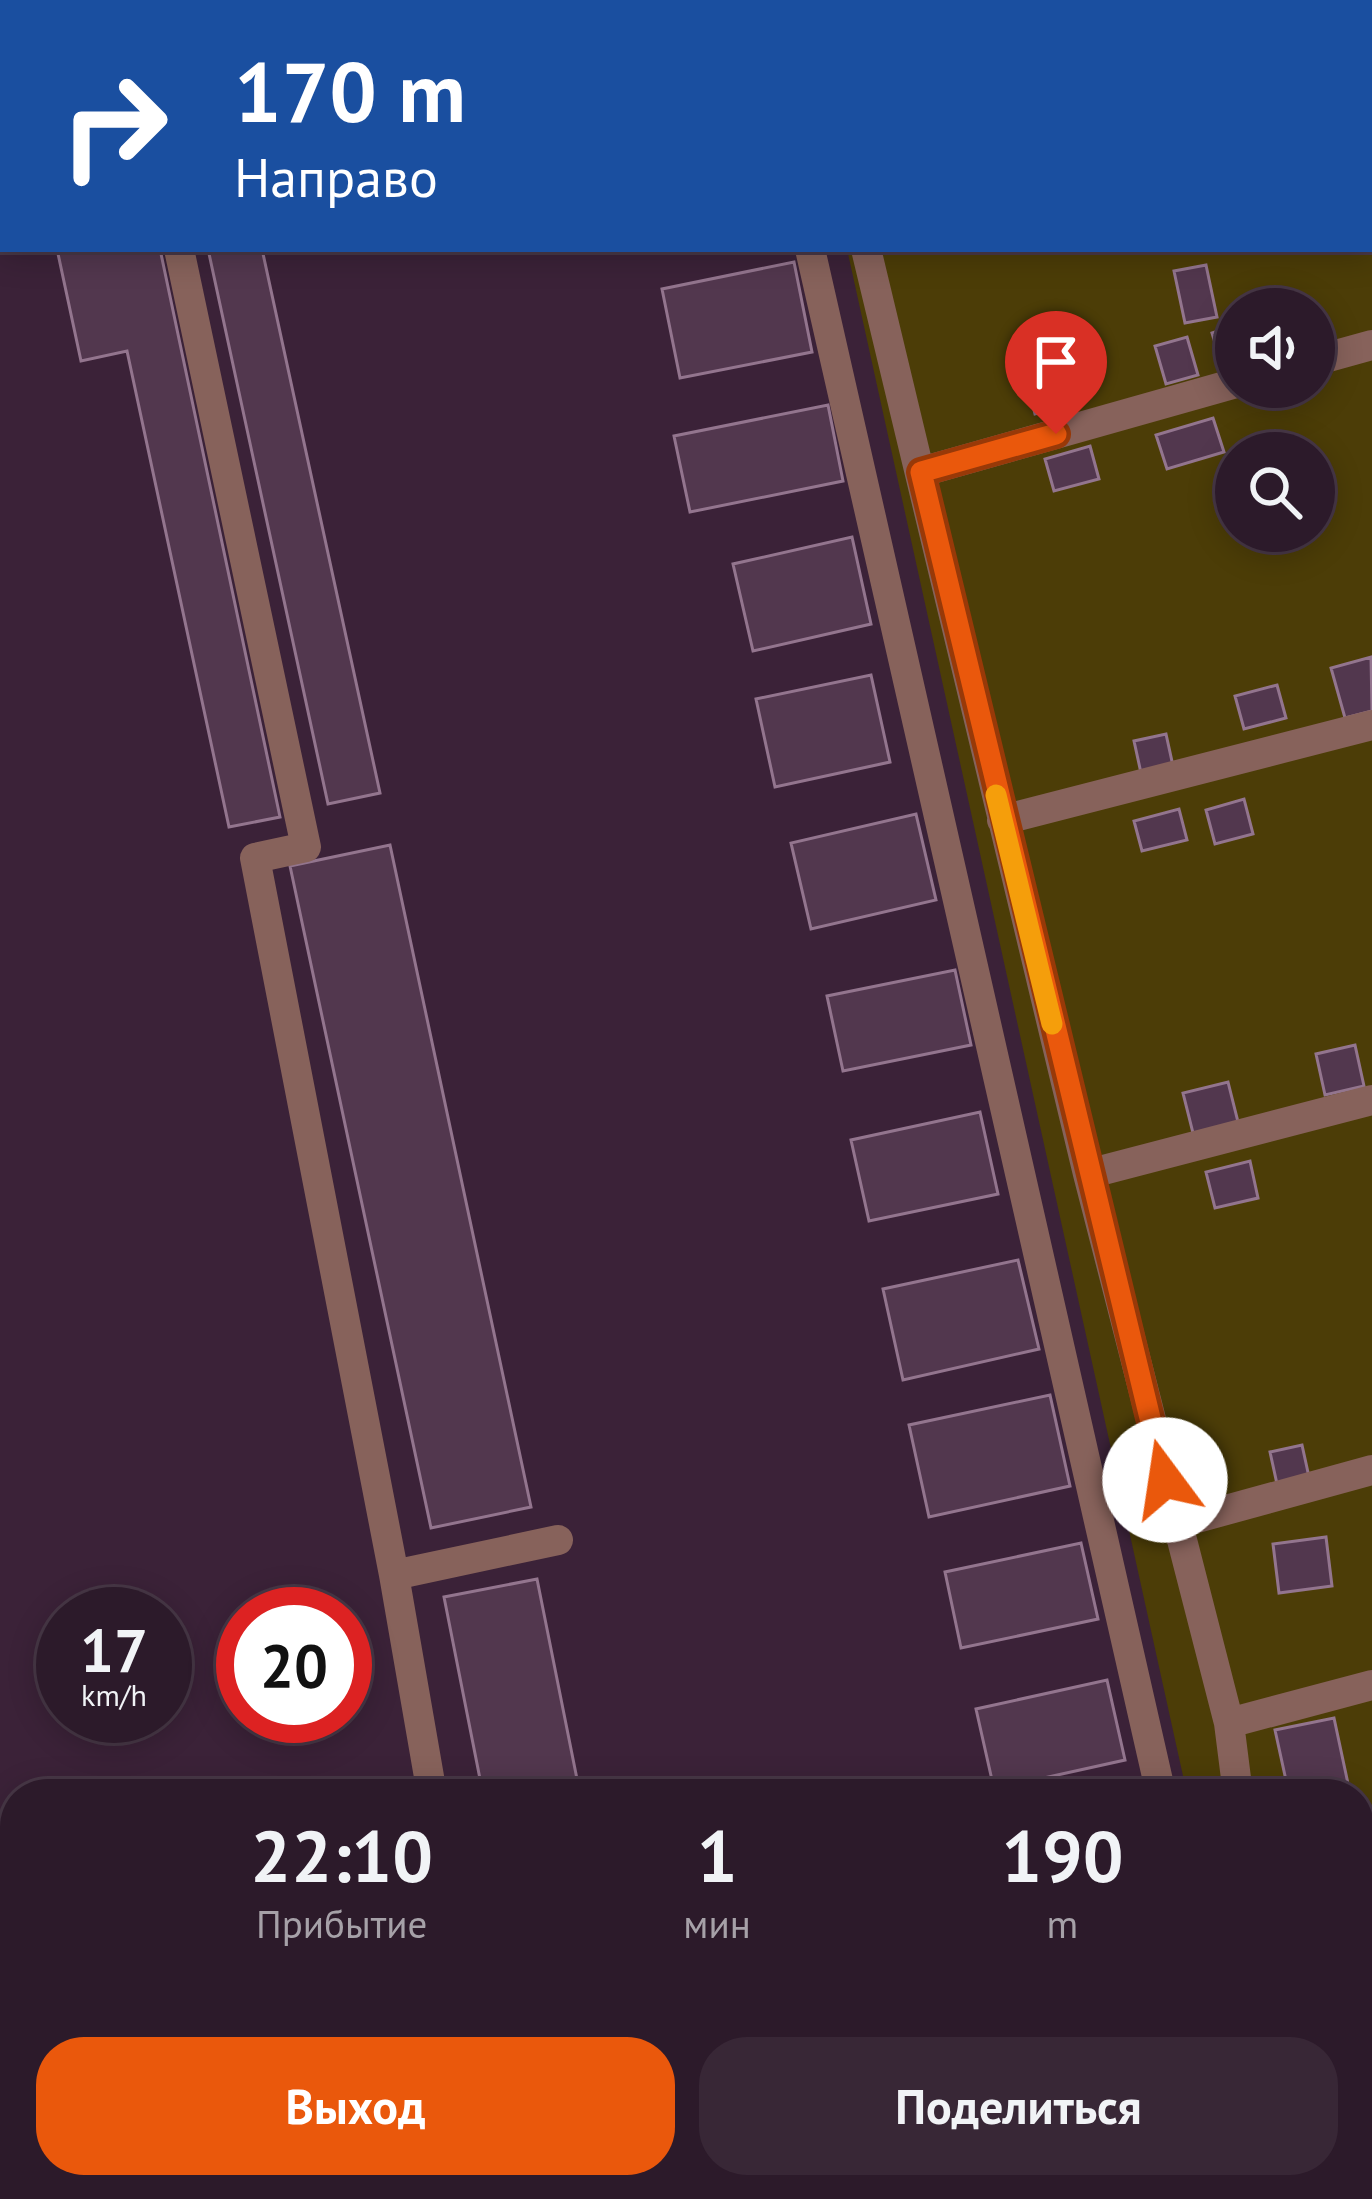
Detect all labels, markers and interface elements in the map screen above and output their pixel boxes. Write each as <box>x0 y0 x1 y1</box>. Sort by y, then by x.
text: 170 m <box>234 36 466 145</box>
icon: right <box>36 48 192 204</box>
text: Направо <box>234 142 438 212</box>
map controls <box>1215 288 1335 552</box>
button: sound <box>1215 288 1335 408</box>
pin <box>1005 311 1107 434</box>
icon: arrive <box>1023 329 1089 395</box>
button: search <box>1215 432 1335 552</box>
position arrow <box>1102 1417 1228 1543</box>
speed limit sign: 20 <box>216 1587 372 1743</box>
text: 17 <box>80 1611 148 1689</box>
text: km/h <box>81 1675 147 1714</box>
text: 22:10 <box>250 1809 433 1902</box>
text: 1 <box>697 1809 738 1902</box>
text: 190 <box>1001 1809 1124 1902</box>
text: Прибытие <box>256 1898 427 1949</box>
text: мин <box>683 1898 751 1949</box>
text: m <box>1047 1898 1078 1949</box>
button: Выход <box>36 2037 675 2175</box>
button: Поделиться <box>699 2037 1338 2175</box>

